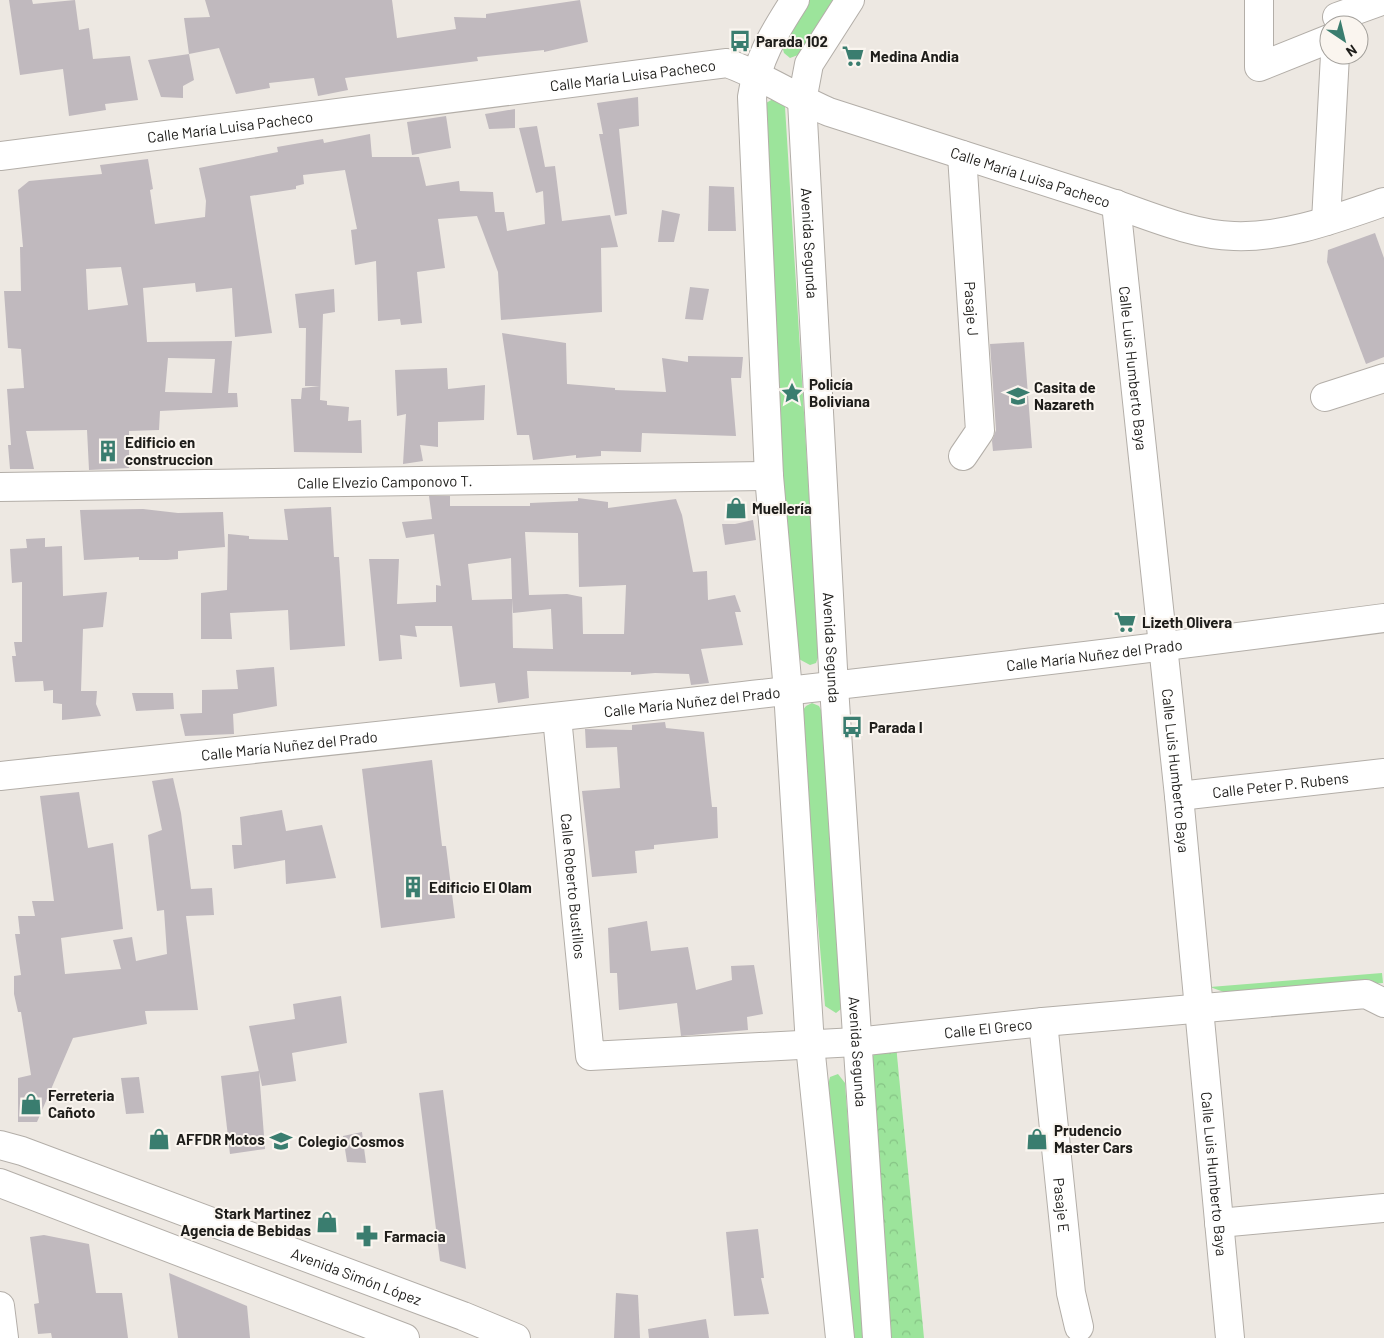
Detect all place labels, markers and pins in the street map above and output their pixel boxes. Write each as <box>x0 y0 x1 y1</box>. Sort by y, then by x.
bus stop icon: Parada 102 <box>727 28 753 54</box>
place label: Parada 102 <box>756 32 828 50</box>
supermarket icon: Medina Andia <box>840 43 866 69</box>
place label: Medina Andia <box>870 47 959 65</box>
place label: Policía Boliviana <box>809 375 870 410</box>
place label: Casita de Nazareth <box>1034 378 1096 413</box>
place icon: Policía Boliviana <box>779 380 805 406</box>
school or university icon: Casita de Nazareth <box>1005 383 1031 409</box>
place label: Edificio en construccion <box>125 433 213 468</box>
building icon: Edificio en construccion <box>95 438 121 464</box>
shop icon: Muellería <box>723 495 749 521</box>
place label: Muellería <box>752 499 812 517</box>
supermarket icon: Lizeth Olivera <box>1112 609 1138 635</box>
place label: Lizeth Olivera <box>1142 613 1232 631</box>
bus stop icon: Parada I <box>839 714 865 740</box>
place label: Parada I <box>869 718 923 736</box>
building icon: Edificio El Olam <box>400 874 426 900</box>
place label: Edificio El Olam <box>429 878 532 896</box>
place label: Ferreteria Cañoto <box>48 1086 114 1121</box>
shop icon: Ferreteria Cañoto <box>18 1091 44 1117</box>
place label: Prudencio Master Cars <box>1054 1121 1133 1156</box>
shop icon: AFFDR Motos <box>146 1126 172 1152</box>
shop icon: Prudencio Master Cars <box>1024 1126 1050 1152</box>
school or university icon: Colegio Cosmos <box>268 1128 294 1154</box>
place label: AFFDR Motos <box>176 1130 265 1148</box>
place label: Colegio Cosmos <box>298 1132 405 1150</box>
place label: Stark Martinez Agencia de Bebidas <box>180 1204 311 1239</box>
shop icon: Stark Martinez Agencia de Bebidas <box>314 1209 340 1235</box>
pharmacy icon: Farmacia <box>354 1223 380 1249</box>
place label: Farmacia <box>384 1227 446 1245</box>

